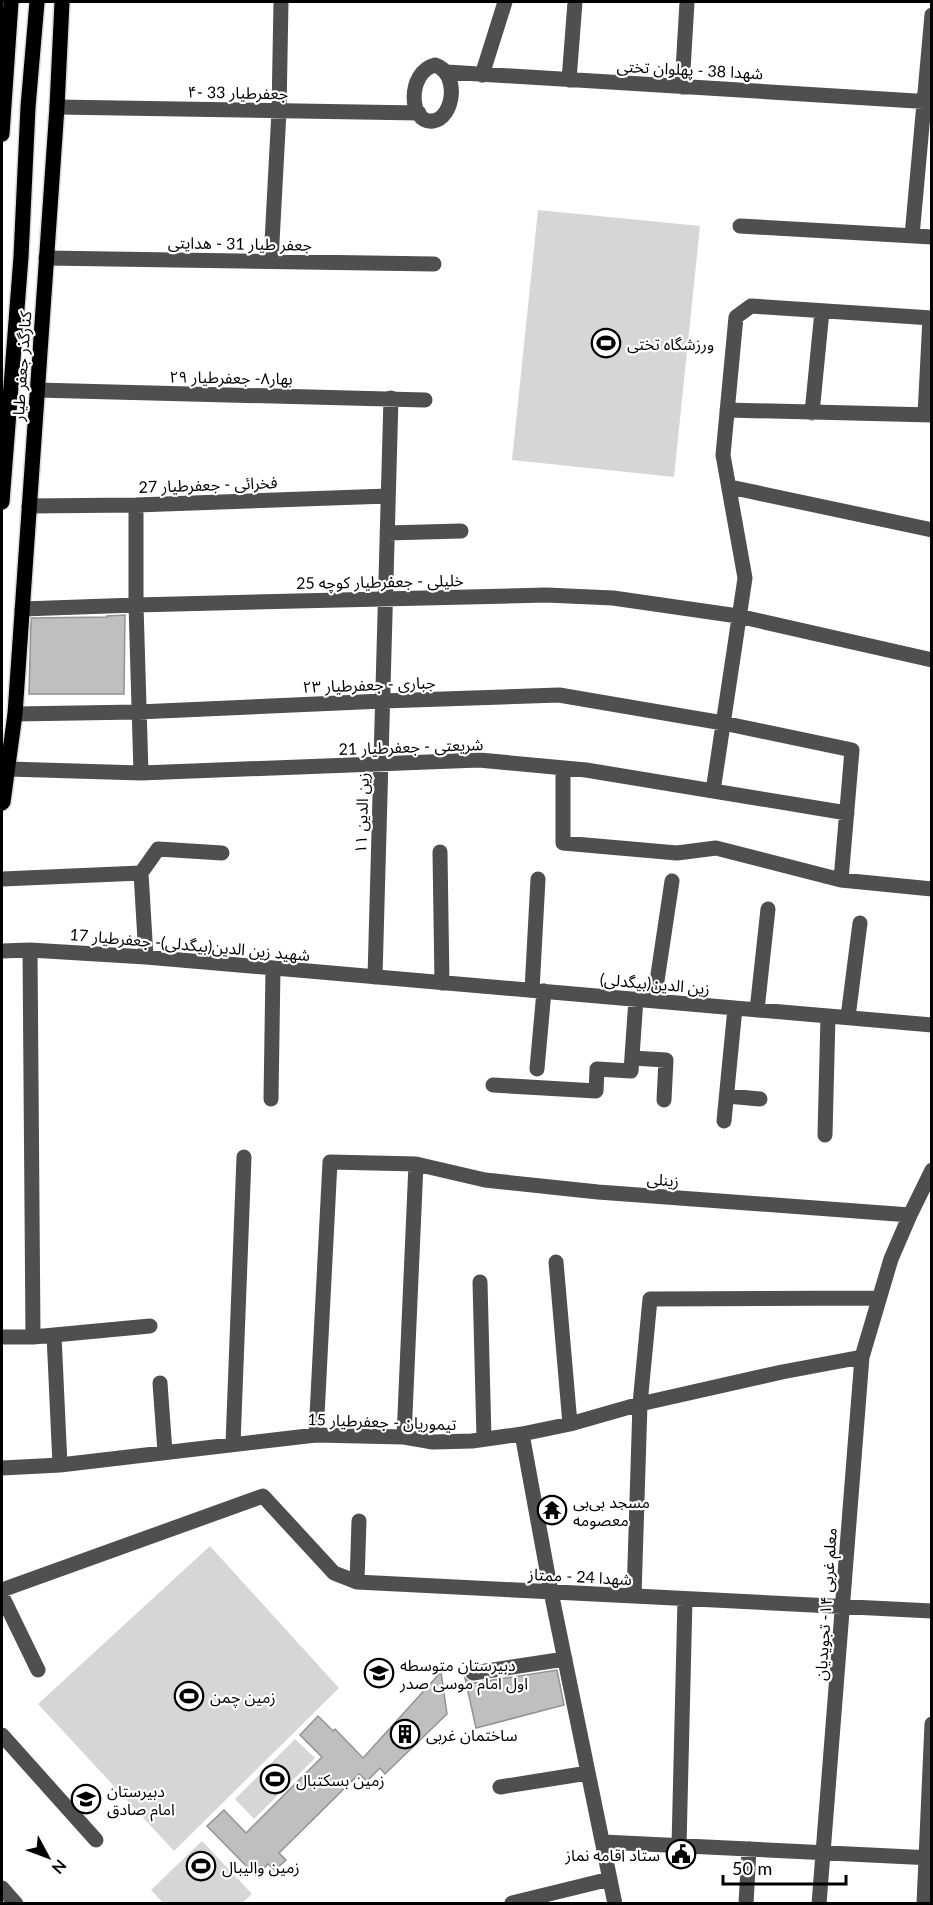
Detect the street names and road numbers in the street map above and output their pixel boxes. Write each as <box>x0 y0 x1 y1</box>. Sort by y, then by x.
street label: شهدا 38 - پهلوان تختی <box>616 56 764 84</box>
street label: ۴- جعفرطیار 33 <box>187 82 289 103</box>
street label: جعفر طیار 31 - هدایتی <box>168 232 312 255</box>
street label: کنارگذر جعفر طیار <box>8 310 35 423</box>
street label: بهار۸- جعفرطیار ۲۹ <box>169 366 293 389</box>
street label: فخرائی - جعفرطیار 27 <box>138 472 278 497</box>
street label: خلیلی - جعفرطیار کوچه 25 <box>296 570 464 594</box>
street label: جباری - جعفرطیار ۲۳ <box>302 672 436 697</box>
street label: شریعتی - جعفرطیار 21 <box>338 734 484 759</box>
street label: زین الدین ۱۱ <box>350 772 373 854</box>
street label: شهید زین الدین(بیگدلی)- جعفرطیار 17 <box>69 924 311 965</box>
street label: زین الدین(بیگدلی) <box>599 969 711 998</box>
street label: زینلی <box>646 1168 680 1191</box>
street label: تیموریان - جعفرطیار 15 <box>307 1409 457 1434</box>
street label: معلم غربی ۱۴- تجویدیان <box>810 1527 844 1681</box>
street label: شهدا 24 - ممتاز <box>527 1564 632 1589</box>

